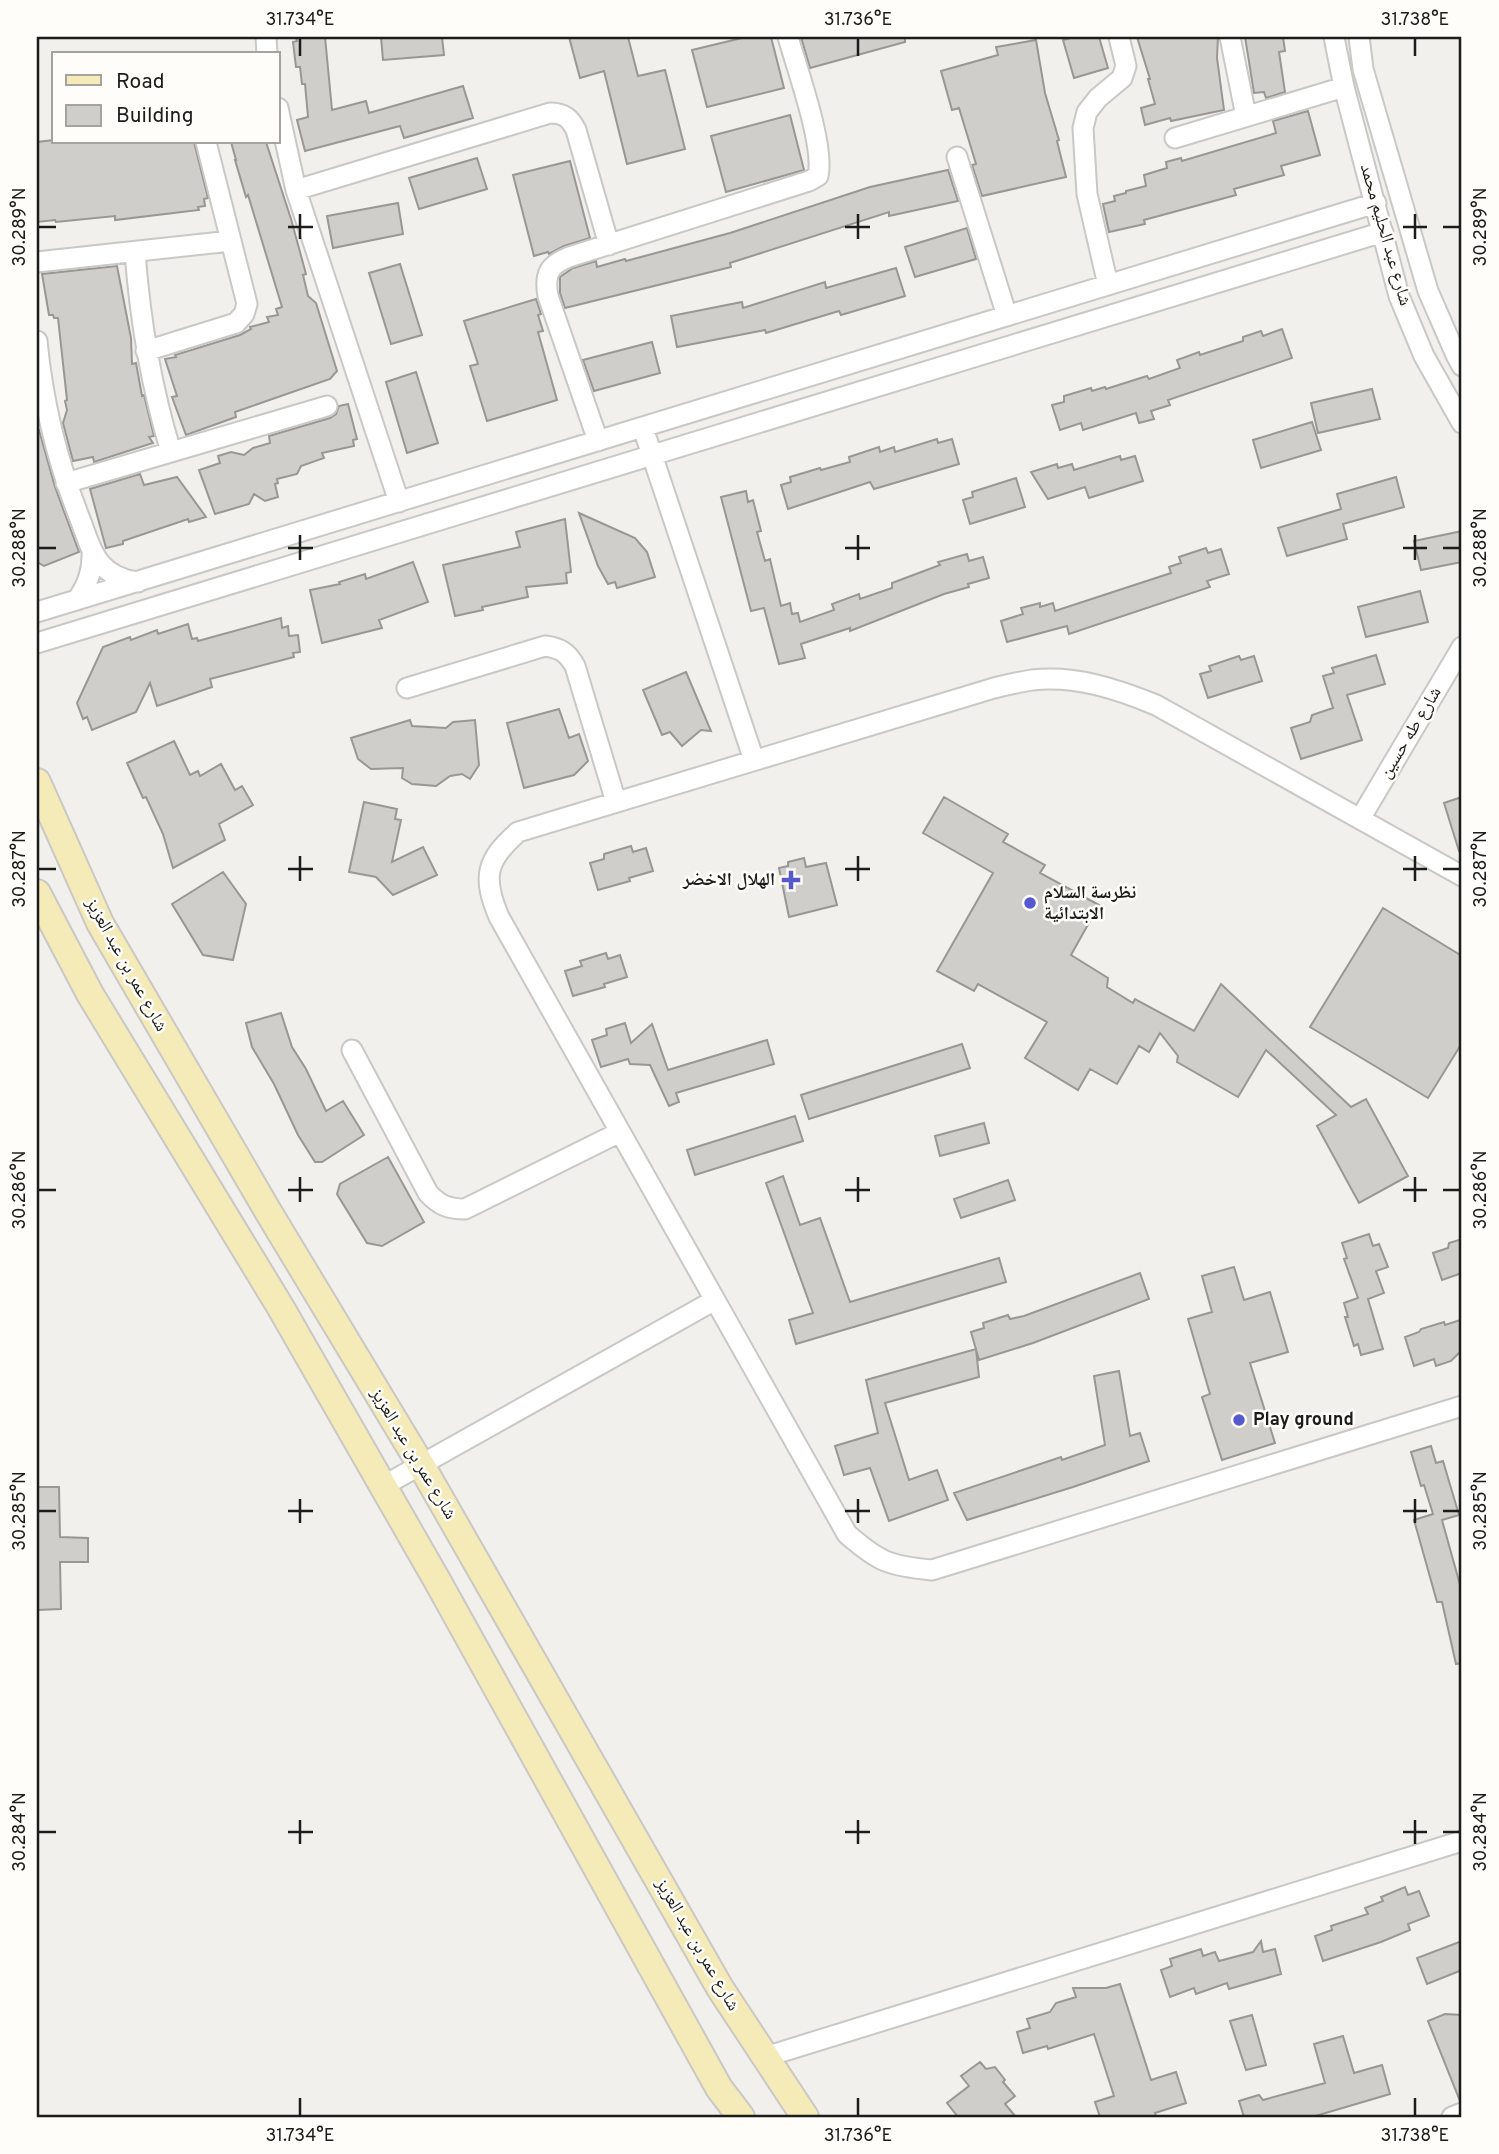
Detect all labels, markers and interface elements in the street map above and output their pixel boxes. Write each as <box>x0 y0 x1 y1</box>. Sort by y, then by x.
text: 31.734°E <box>266 9 334 32</box>
text: 31.736°E <box>824 9 892 32</box>
text: 31.738°E <box>1381 9 1449 32</box>
legend <box>52 52 280 144</box>
text: Road <box>116 69 165 96</box>
text: Building <box>116 103 194 130</box>
street label: شارع عبد الحليم محمد <box>1354 161 1416 309</box>
text: 30.289°N <box>9 188 32 266</box>
text: 30.289°N <box>1470 188 1493 266</box>
text: 30.288°N <box>9 508 32 588</box>
text: 30.288°N <box>1470 508 1493 588</box>
street label: شارع طه حسين <box>1375 683 1447 783</box>
text: 30.287°N <box>9 830 32 908</box>
text: 30.287°N <box>1470 830 1493 908</box>
place label: الهلال الاخضر <box>682 869 775 892</box>
marker: الهلال الاخضر <box>781 870 801 890</box>
place label: نظرسة السلام الابتدائية <box>1044 882 1136 926</box>
street label: شارع عمر بن عبد العزيز <box>79 893 172 1036</box>
marker: نظرسة السلام الابتدائية <box>1022 895 1038 911</box>
text: 30.286°N <box>9 1150 32 1230</box>
text: 30.286°N <box>1470 1150 1493 1230</box>
street label: شارع عمر بن عبد العزيز <box>364 1383 461 1524</box>
place label: Play ground <box>1253 1409 1354 1432</box>
marker: Play ground <box>1231 1412 1247 1428</box>
text: 30.285°N <box>9 1471 32 1551</box>
text: 30.285°N <box>1470 1471 1493 1551</box>
text: 30.284°N <box>9 1792 32 1872</box>
text: 30.284°N <box>1470 1792 1493 1872</box>
street label: شارع عمر بن عبد العزيز <box>649 1874 744 2016</box>
text: 31.734°E <box>266 2125 334 2148</box>
text: 31.736°E <box>824 2125 892 2148</box>
text: 31.738°E <box>1381 2125 1449 2148</box>

